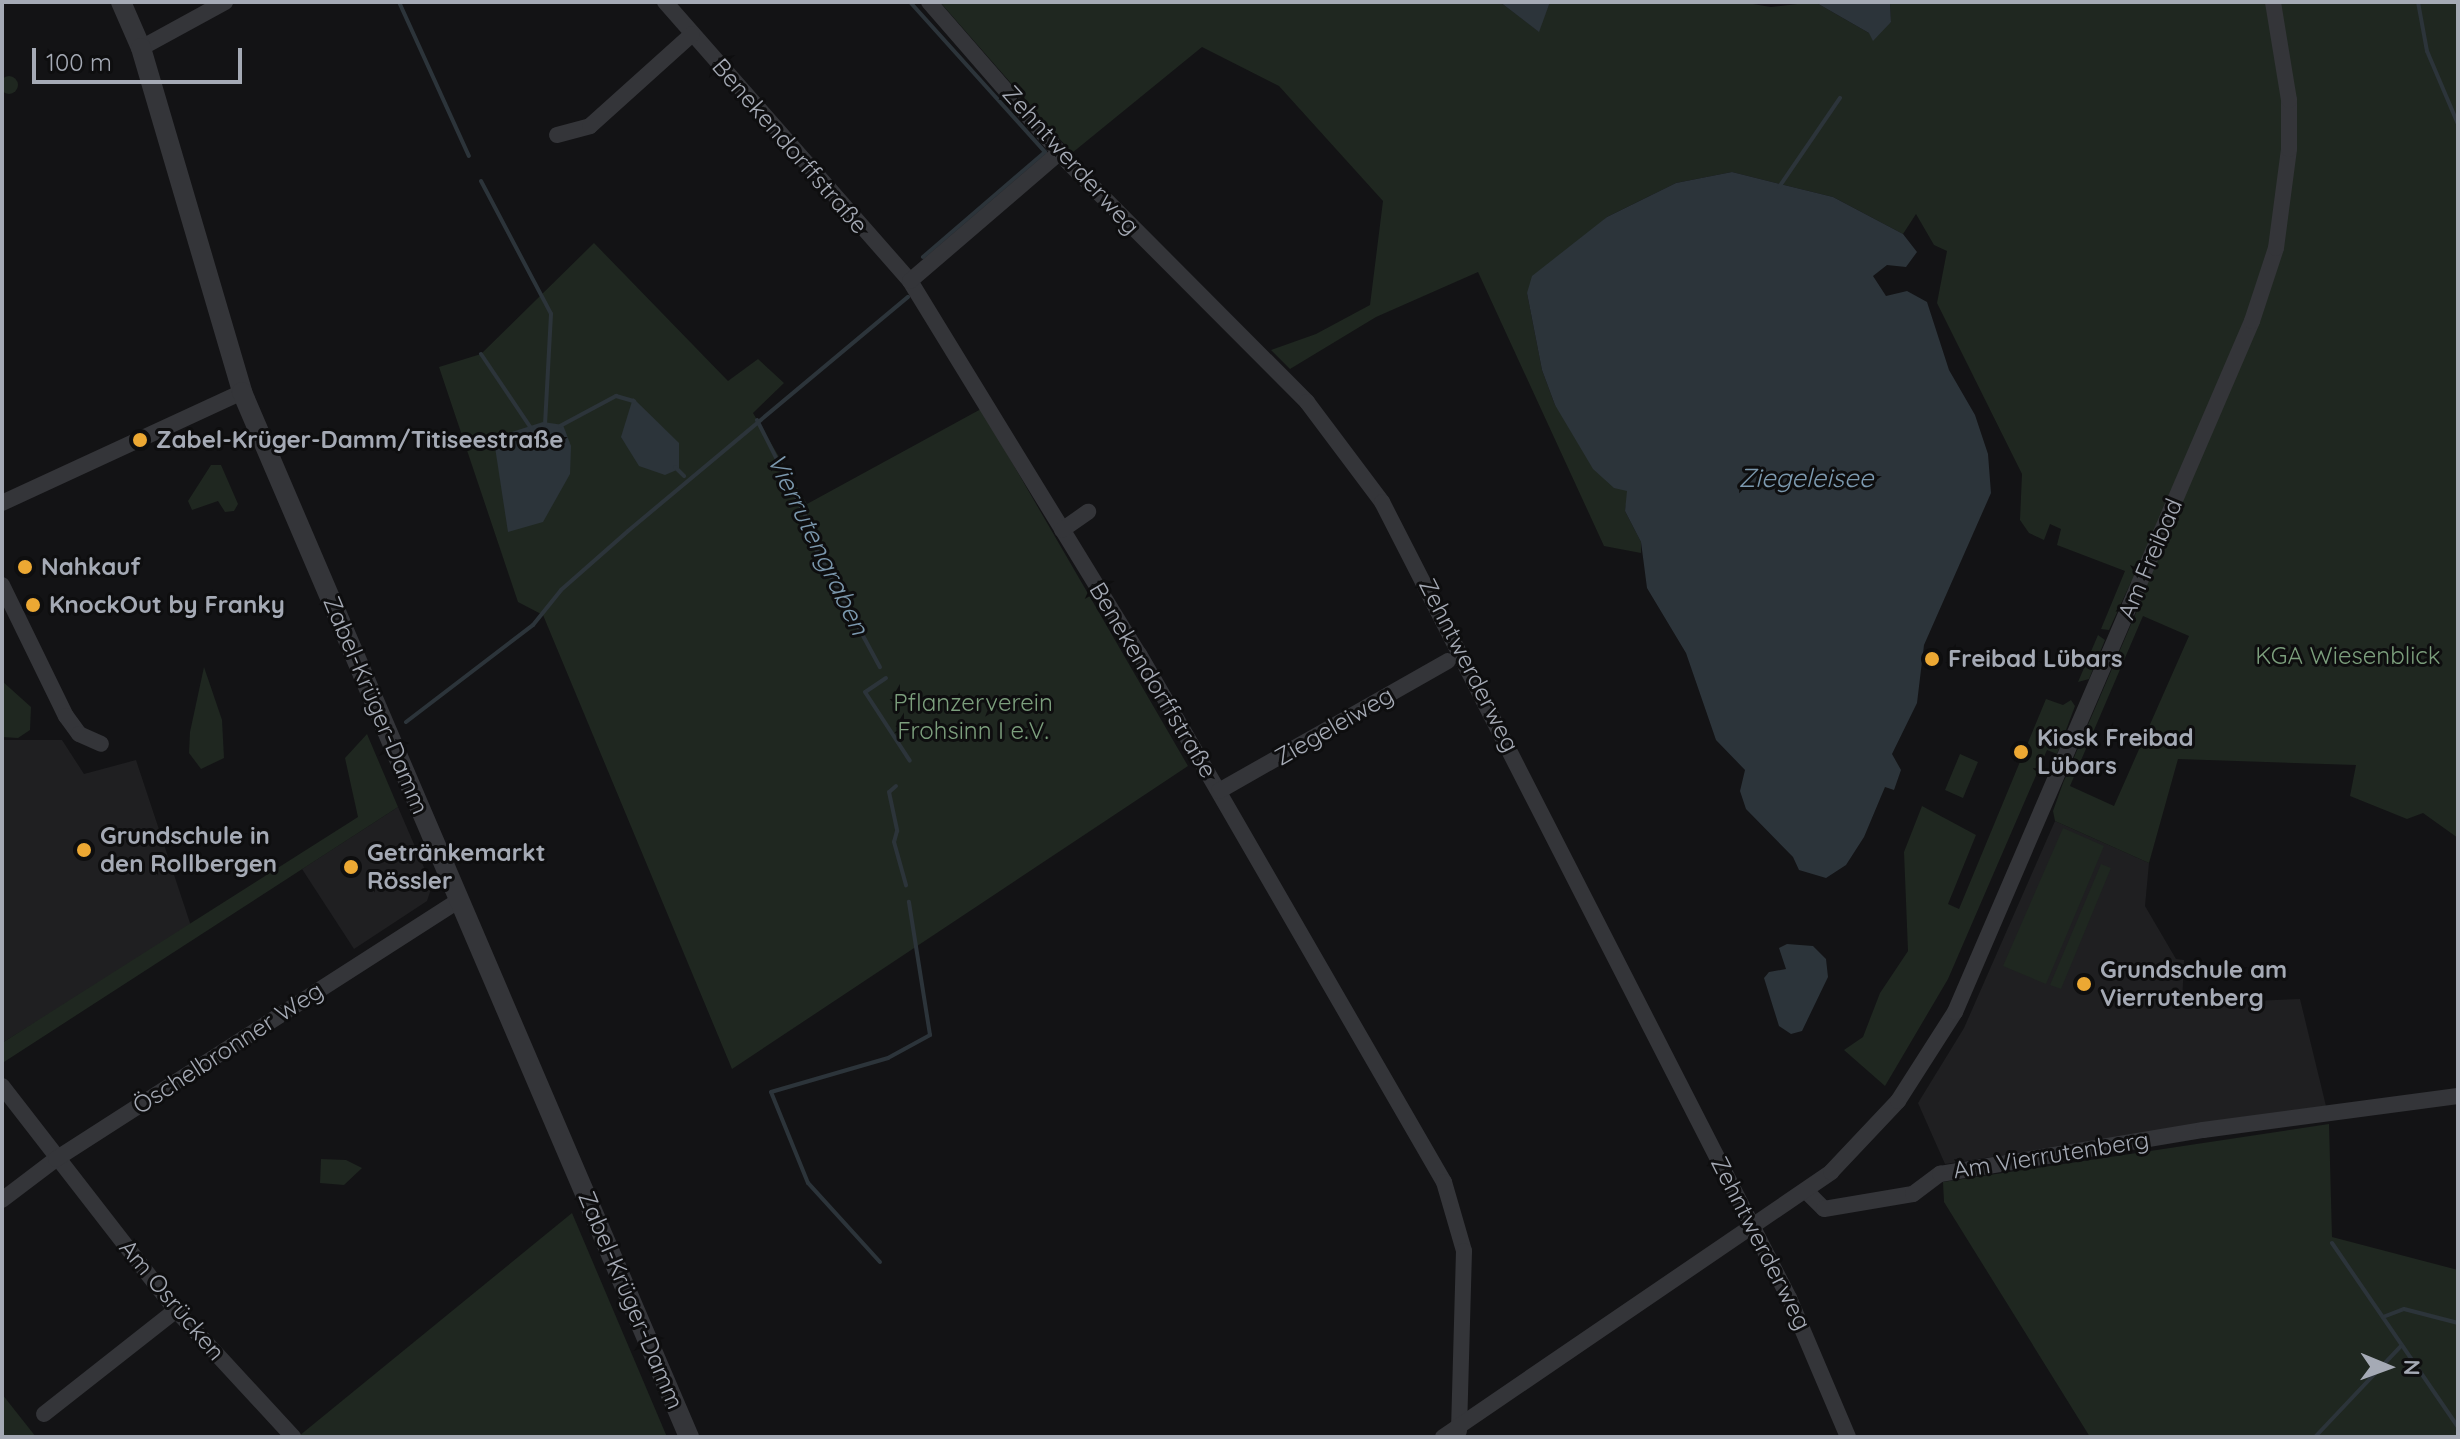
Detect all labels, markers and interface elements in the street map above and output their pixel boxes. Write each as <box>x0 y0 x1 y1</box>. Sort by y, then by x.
scale bar <box>36 32 246 82</box>
text: 100 m <box>46 47 112 77</box>
street label: Benekendorffstraße <box>706 52 874 240</box>
street label: Zehntwerderweg <box>996 79 1146 241</box>
place label: Zabel-Krüger-Damm/Titiseestraße <box>156 426 563 454</box>
marker: Zabel-Krüger-Damm/Titiseestraße <box>131 431 149 449</box>
water label: Vierrutengraben <box>761 448 875 640</box>
water label: Ziegeleisee <box>1739 462 1873 494</box>
street label: Am Freibad <box>2112 494 2188 624</box>
place label: Nahkauf <box>41 553 141 581</box>
marker: Nahkauf <box>16 558 34 576</box>
street label: Zehntwerderweg <box>1413 573 1525 757</box>
street label: Benekendorffstraße <box>1083 577 1223 783</box>
place label: KnockOut by Franky <box>49 591 285 619</box>
street label: Zabel-Krüger-Damm <box>317 592 435 818</box>
marker: KnockOut by Franky <box>24 596 42 614</box>
park label: KGA Wiesenblick <box>2255 642 2441 670</box>
place label: Freibad Lübars <box>1948 645 2123 673</box>
marker: Freibad Lübars <box>1923 650 1941 668</box>
street label: Ziegeleiweg <box>1269 680 1399 772</box>
park label: Pflanzerverein Frohsinn I e.V. <box>893 689 1053 745</box>
place label: Kiosk Freibad Lübars <box>2037 724 2194 780</box>
marker: Kiosk Freibad Lübars <box>2012 743 2030 761</box>
place label: Grundschule in den Rollbergen <box>100 822 277 878</box>
place label: Getränkemarkt Rössler <box>367 839 546 895</box>
marker: Grundschule in den Rollbergen <box>75 841 93 859</box>
marker: Getränkemarkt Rössler <box>342 858 360 876</box>
place label: Grundschule am Vierrutenberg <box>2100 956 2287 1012</box>
marker: Grundschule am Vierrutenberg <box>2075 975 2093 993</box>
street label: Öschelbronner Weg <box>128 976 328 1120</box>
street label: Am Vierrutenberg <box>1951 1125 2151 1185</box>
street label: Zehntwerderweg <box>1705 1151 1817 1335</box>
street label: Zabel-Krüger-Damm <box>572 1187 690 1413</box>
street label: Am Osrücken <box>113 1234 231 1366</box>
north arrow <box>2348 1327 2428 1407</box>
text: N <box>2398 1359 2426 1376</box>

